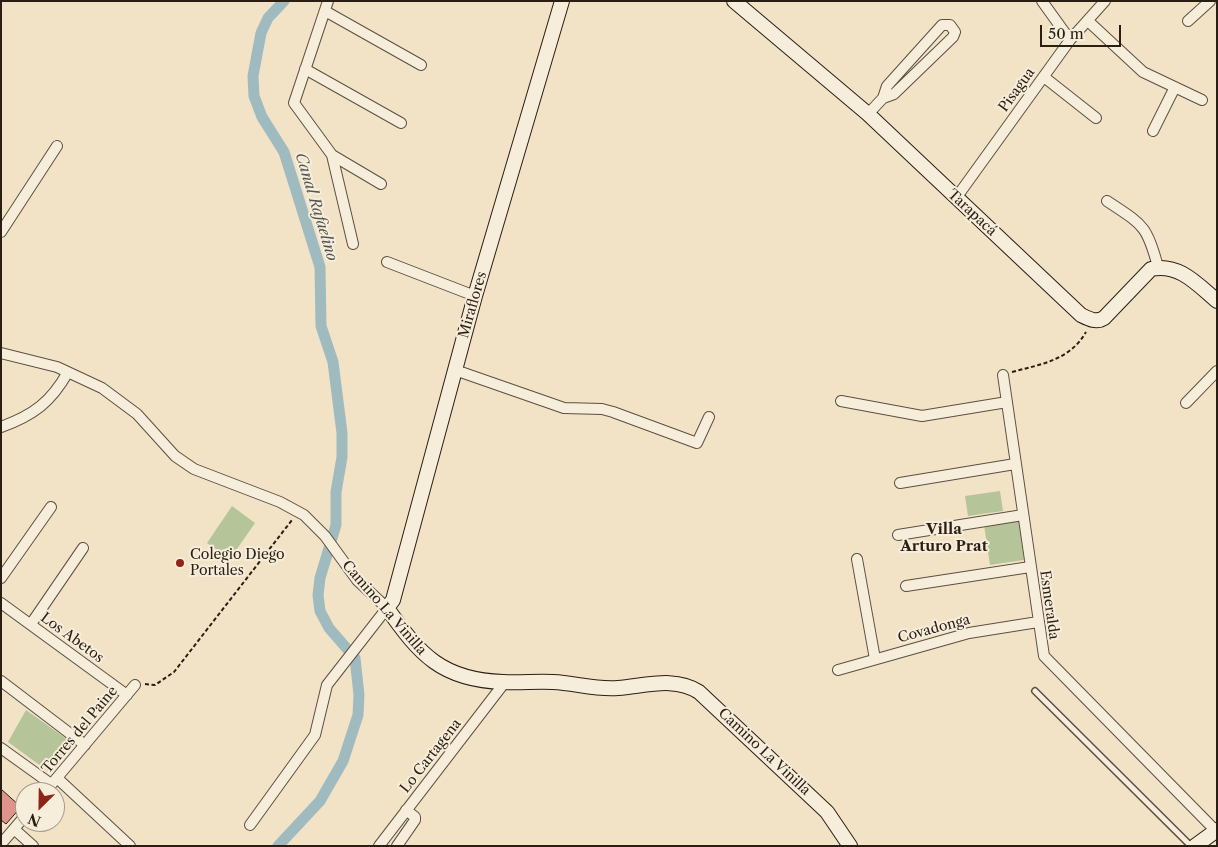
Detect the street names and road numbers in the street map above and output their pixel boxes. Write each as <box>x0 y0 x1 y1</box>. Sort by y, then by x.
street label: Pisagua <box>995 65 1039 115</box>
street label: Tarapacá <box>944 186 1000 240</box>
street label: Miraflores <box>455 270 491 340</box>
street label: Camino La Vinilla <box>338 557 430 659</box>
street label: Esmeralda <box>1036 569 1062 641</box>
street label: Los Abetos <box>37 609 107 667</box>
street label: Covadonga <box>896 611 972 647</box>
street label: Torres del Paine <box>39 683 121 777</box>
street label: Camino La Vinilla <box>714 705 814 799</box>
street label: Lo Cartagena <box>397 716 465 796</box>

